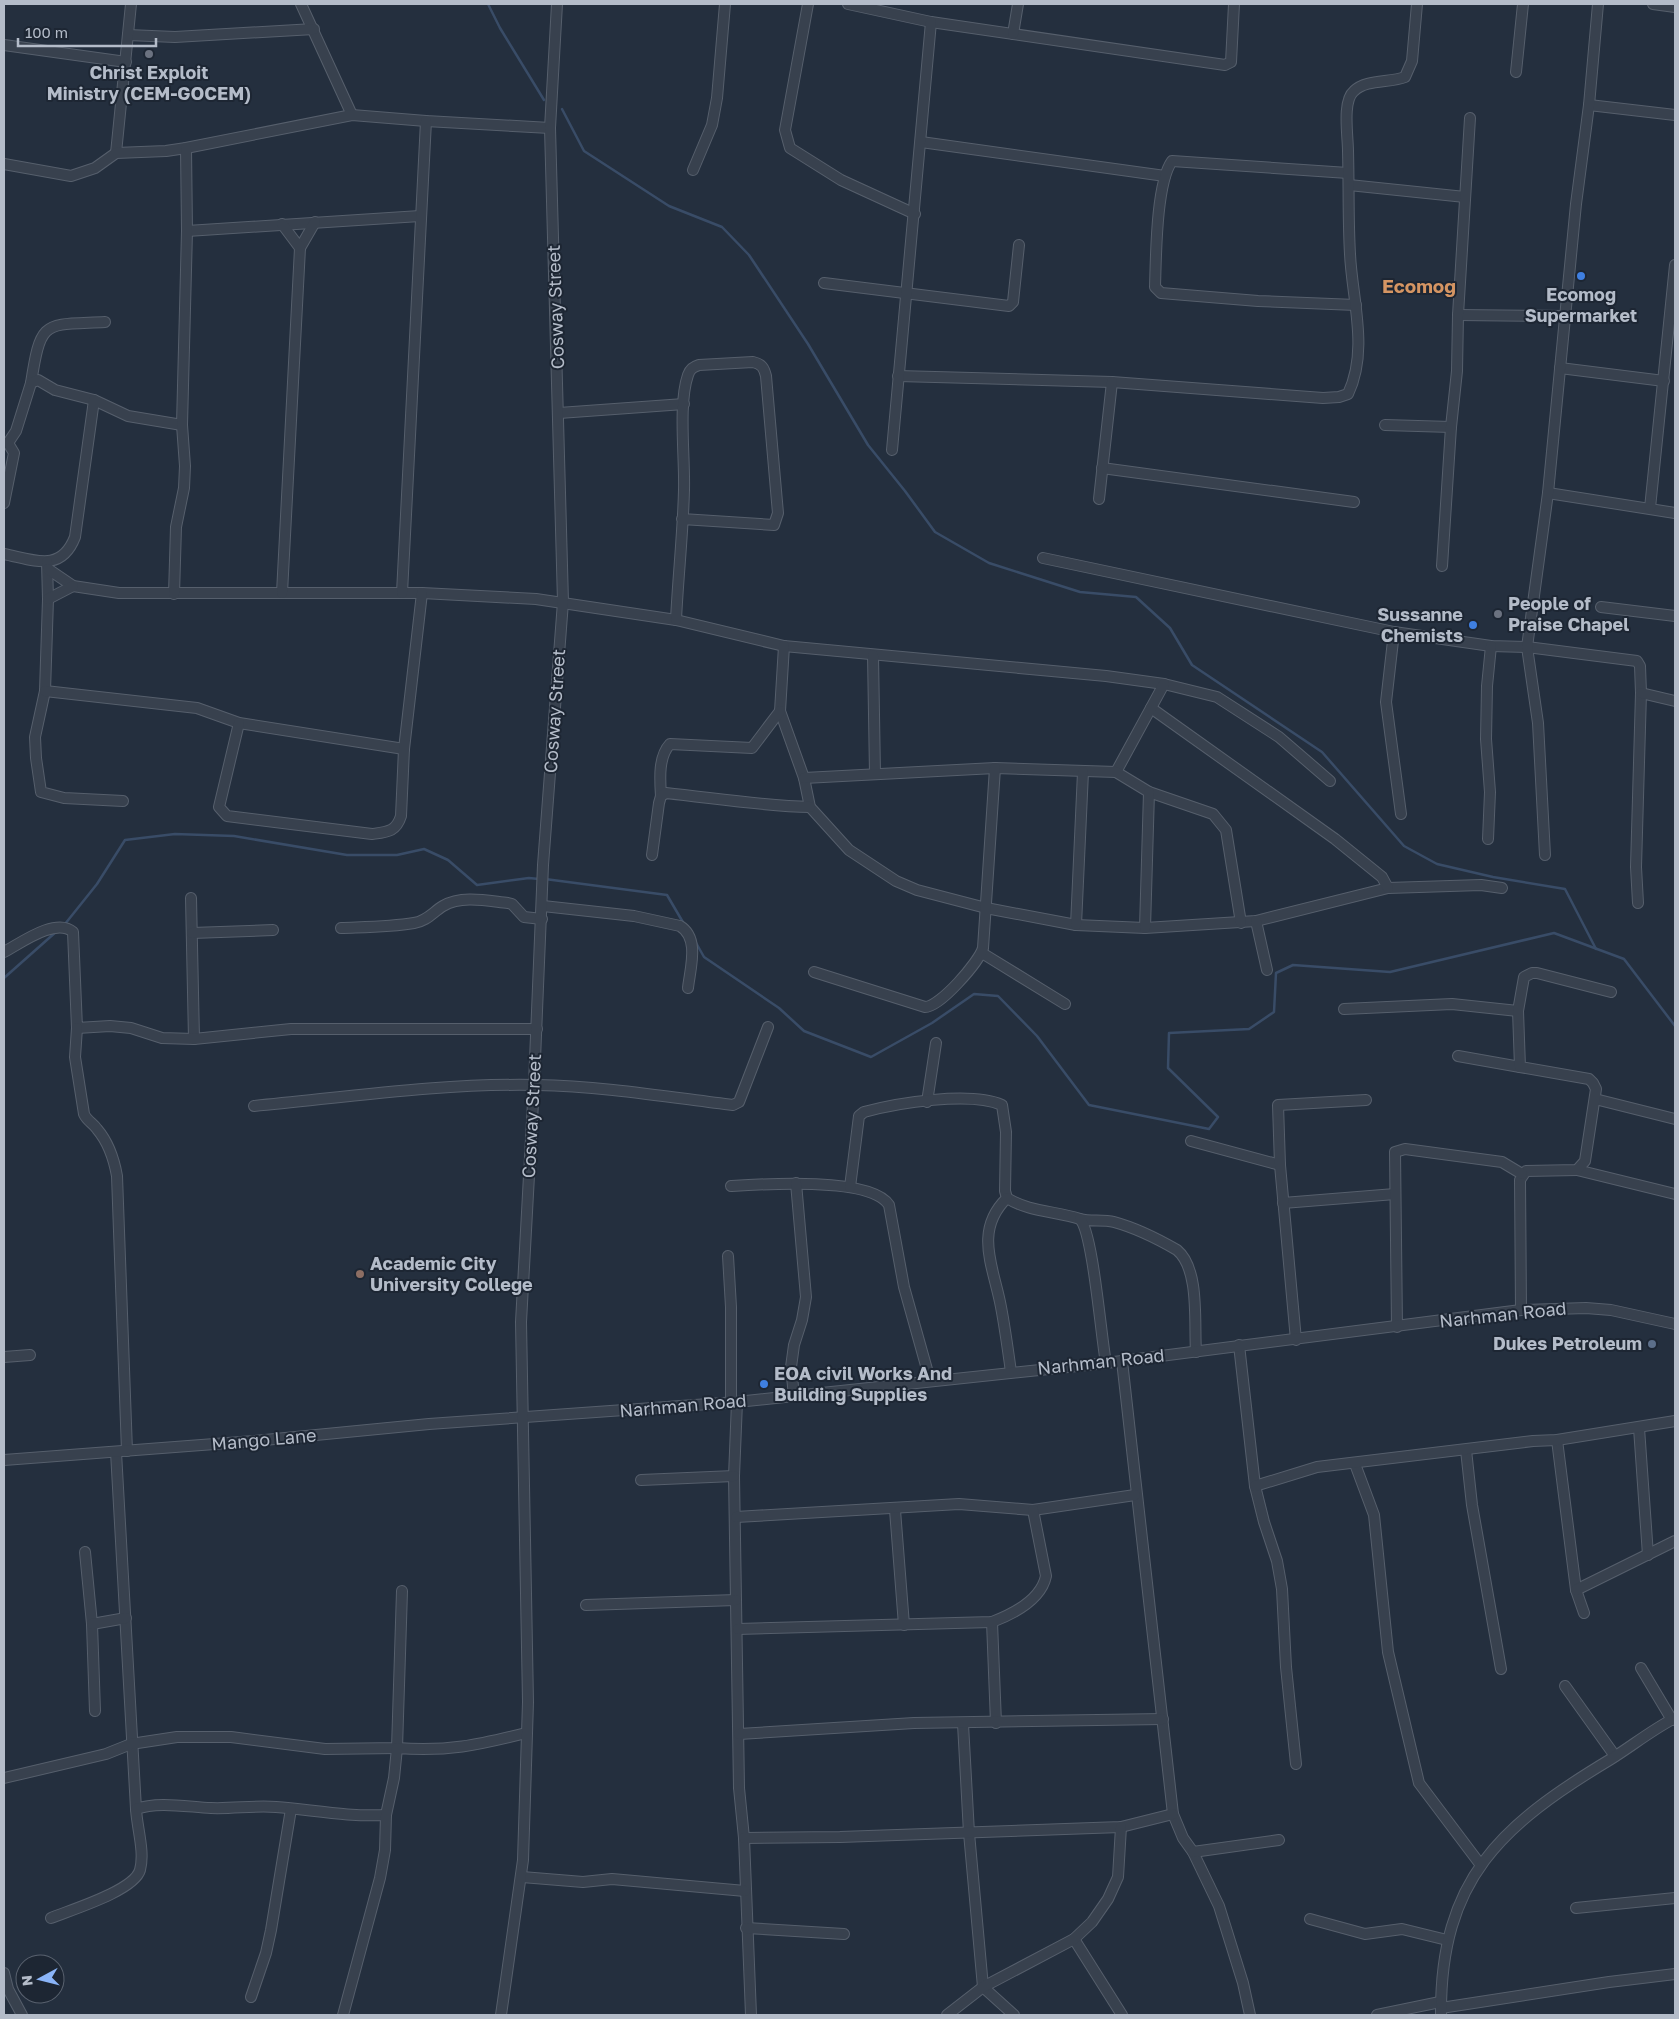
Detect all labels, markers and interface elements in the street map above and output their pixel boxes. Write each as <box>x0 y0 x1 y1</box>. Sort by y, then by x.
scale bar <box>18 15 155 47</box>
text: 100 m <box>25 23 68 41</box>
marker: Christ Exploit Ministry (CEM-GOCEM) <box>143 48 155 60</box>
place label: Christ Exploit Ministry (CEM-GOCEM) <box>47 61 251 104</box>
street label: Cosway Street <box>542 244 568 370</box>
marker: Ecomog Supermarket <box>1575 270 1587 282</box>
district label: Ecomog <box>1382 274 1456 297</box>
place label: Ecomog Supermarket <box>1525 283 1637 326</box>
place label: People of Praise Chapel <box>1508 592 1629 635</box>
place label: Sussanne Chemists <box>1377 603 1463 646</box>
marker: People of Praise Chapel <box>1492 608 1504 620</box>
marker: Sussanne Chemists <box>1467 619 1479 631</box>
street label: Cosway Street <box>539 648 569 774</box>
street label: Cosway Street <box>517 1053 545 1179</box>
place label: Academic City University College <box>370 1252 533 1295</box>
marker: Academic City University College <box>354 1268 366 1280</box>
street label: Narhman Road <box>1438 1296 1568 1332</box>
place label: Dukes Petroleum <box>1493 1332 1642 1354</box>
marker: Dukes Petroleum <box>1646 1338 1658 1350</box>
street label: Narhman Road <box>1036 1343 1166 1379</box>
place label: EOA civil Works And Building Supplies <box>774 1362 952 1405</box>
marker: EOA civil Works And Building Supplies <box>758 1378 770 1390</box>
street label: Narhman Road <box>618 1388 747 1422</box>
street label: Mango Lane <box>211 1423 317 1455</box>
north arrow <box>15 1954 65 2004</box>
text: N <box>18 1974 36 1987</box>

